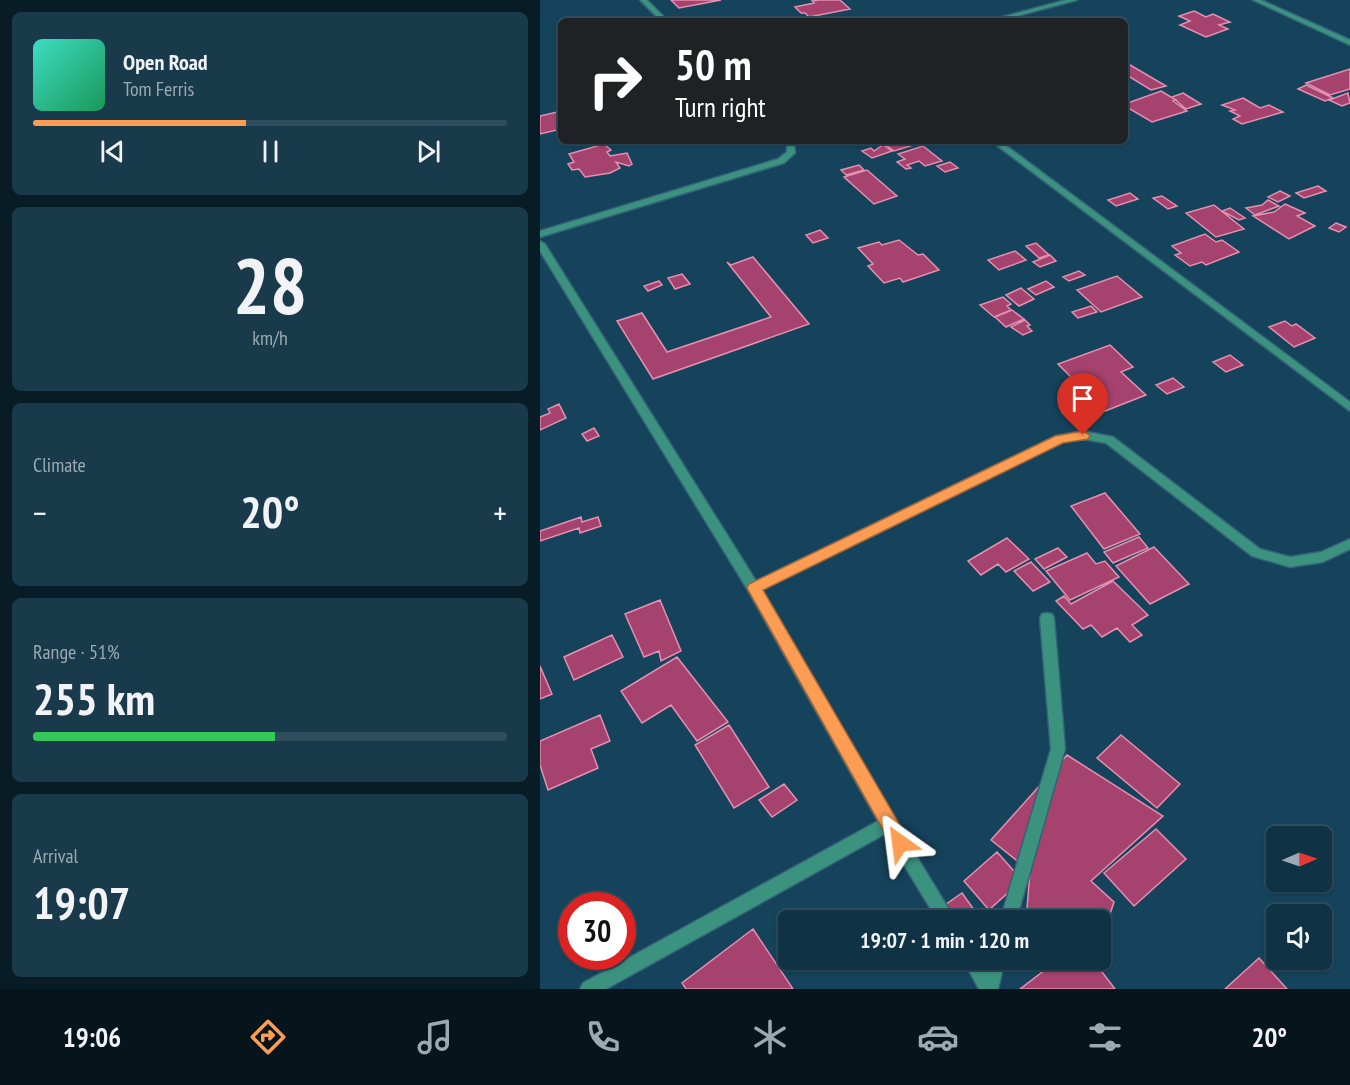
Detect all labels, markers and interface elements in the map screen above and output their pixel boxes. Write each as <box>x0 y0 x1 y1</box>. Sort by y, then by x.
text: 50 m <box>675 37 752 92</box>
icon: right <box>576 42 654 120</box>
text: Open Road <box>123 48 208 76</box>
text: Tom Ferris <box>123 76 194 102</box>
text: Turn right <box>675 90 766 124</box>
icon: previous <box>96 135 129 168</box>
icon: pause <box>254 135 287 168</box>
icon: next <box>412 135 445 168</box>
text: 28 <box>233 235 307 336</box>
text: km/h <box>252 325 288 351</box>
pin <box>1057 373 1108 435</box>
icon: arrive <box>1066 382 1099 415</box>
text: Climate <box>33 452 86 478</box>
text: 20° <box>240 482 300 540</box>
text: − <box>33 491 47 534</box>
text: + <box>493 491 507 534</box>
text: Range · 51% <box>33 639 120 665</box>
text: 255 km <box>33 669 155 727</box>
position arrow <box>868 811 932 875</box>
north arrow <box>1266 826 1332 892</box>
map controls <box>1266 826 1332 970</box>
text: Arrival <box>33 843 78 869</box>
text: 19:07 <box>33 873 130 931</box>
speed limit sign: 30 <box>558 892 636 970</box>
button: sound <box>1266 904 1332 970</box>
text: 19:07 · 1 min · 120 m <box>860 926 1029 954</box>
icon: directions <box>247 1016 289 1058</box>
icon: music <box>414 1016 456 1058</box>
icon: phone <box>582 1016 624 1058</box>
icon: climate <box>749 1016 791 1058</box>
icon: car <box>917 1016 959 1058</box>
icon: filters <box>1084 1016 1126 1058</box>
text: 19:06 <box>63 1020 121 1054</box>
text: 20° <box>1252 1020 1287 1054</box>

